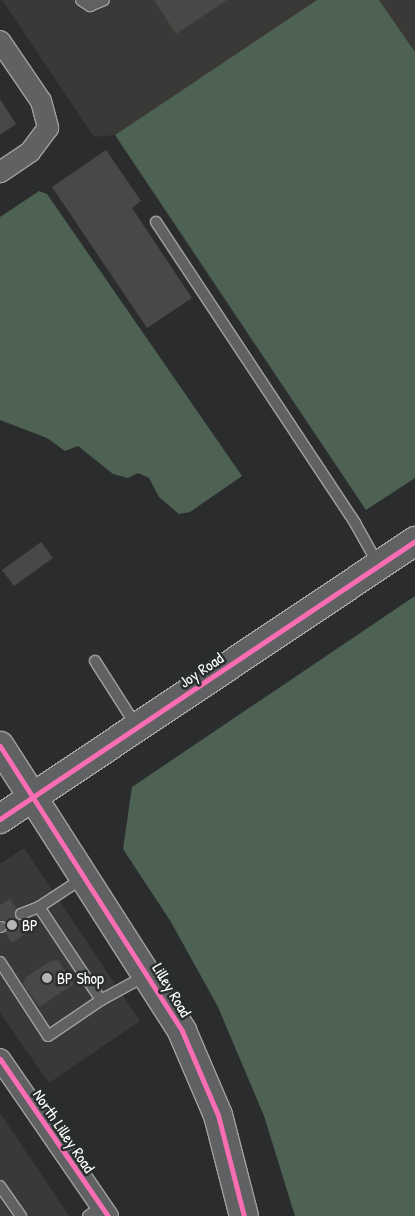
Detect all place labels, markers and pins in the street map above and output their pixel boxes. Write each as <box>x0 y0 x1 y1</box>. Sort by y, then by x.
place label: BP <box>22 915 38 935</box>
marker: BP <box>6 919 18 931</box>
place label: BP Shop <box>57 968 104 988</box>
marker: BP Shop <box>41 972 53 984</box>

